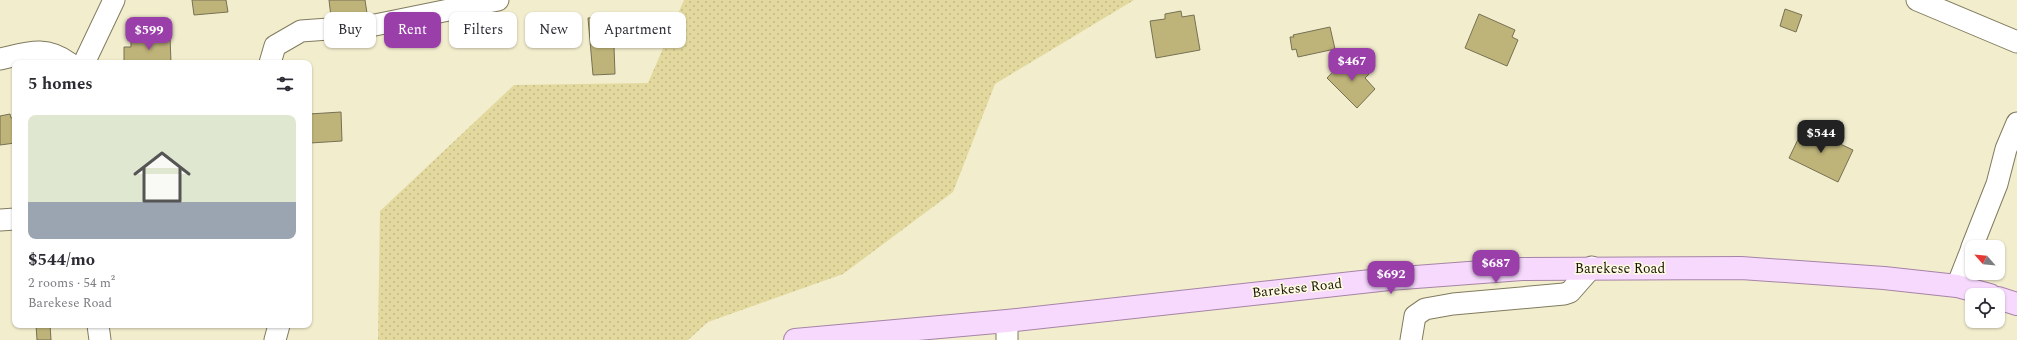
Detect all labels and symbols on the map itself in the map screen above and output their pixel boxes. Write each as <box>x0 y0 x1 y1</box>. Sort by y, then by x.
pin: $599 <box>125 17 173 51</box>
pin: $467 <box>1328 48 1376 82</box>
pin: $544 <box>1797 120 1845 154</box>
north arrow <box>1965 240 2005 280</box>
pin: $687 <box>1472 250 1520 284</box>
street label: Barekese Road <box>1575 258 1665 279</box>
pin: $692 <box>1367 261 1415 295</box>
street label: Barekese Road <box>1251 273 1343 303</box>

